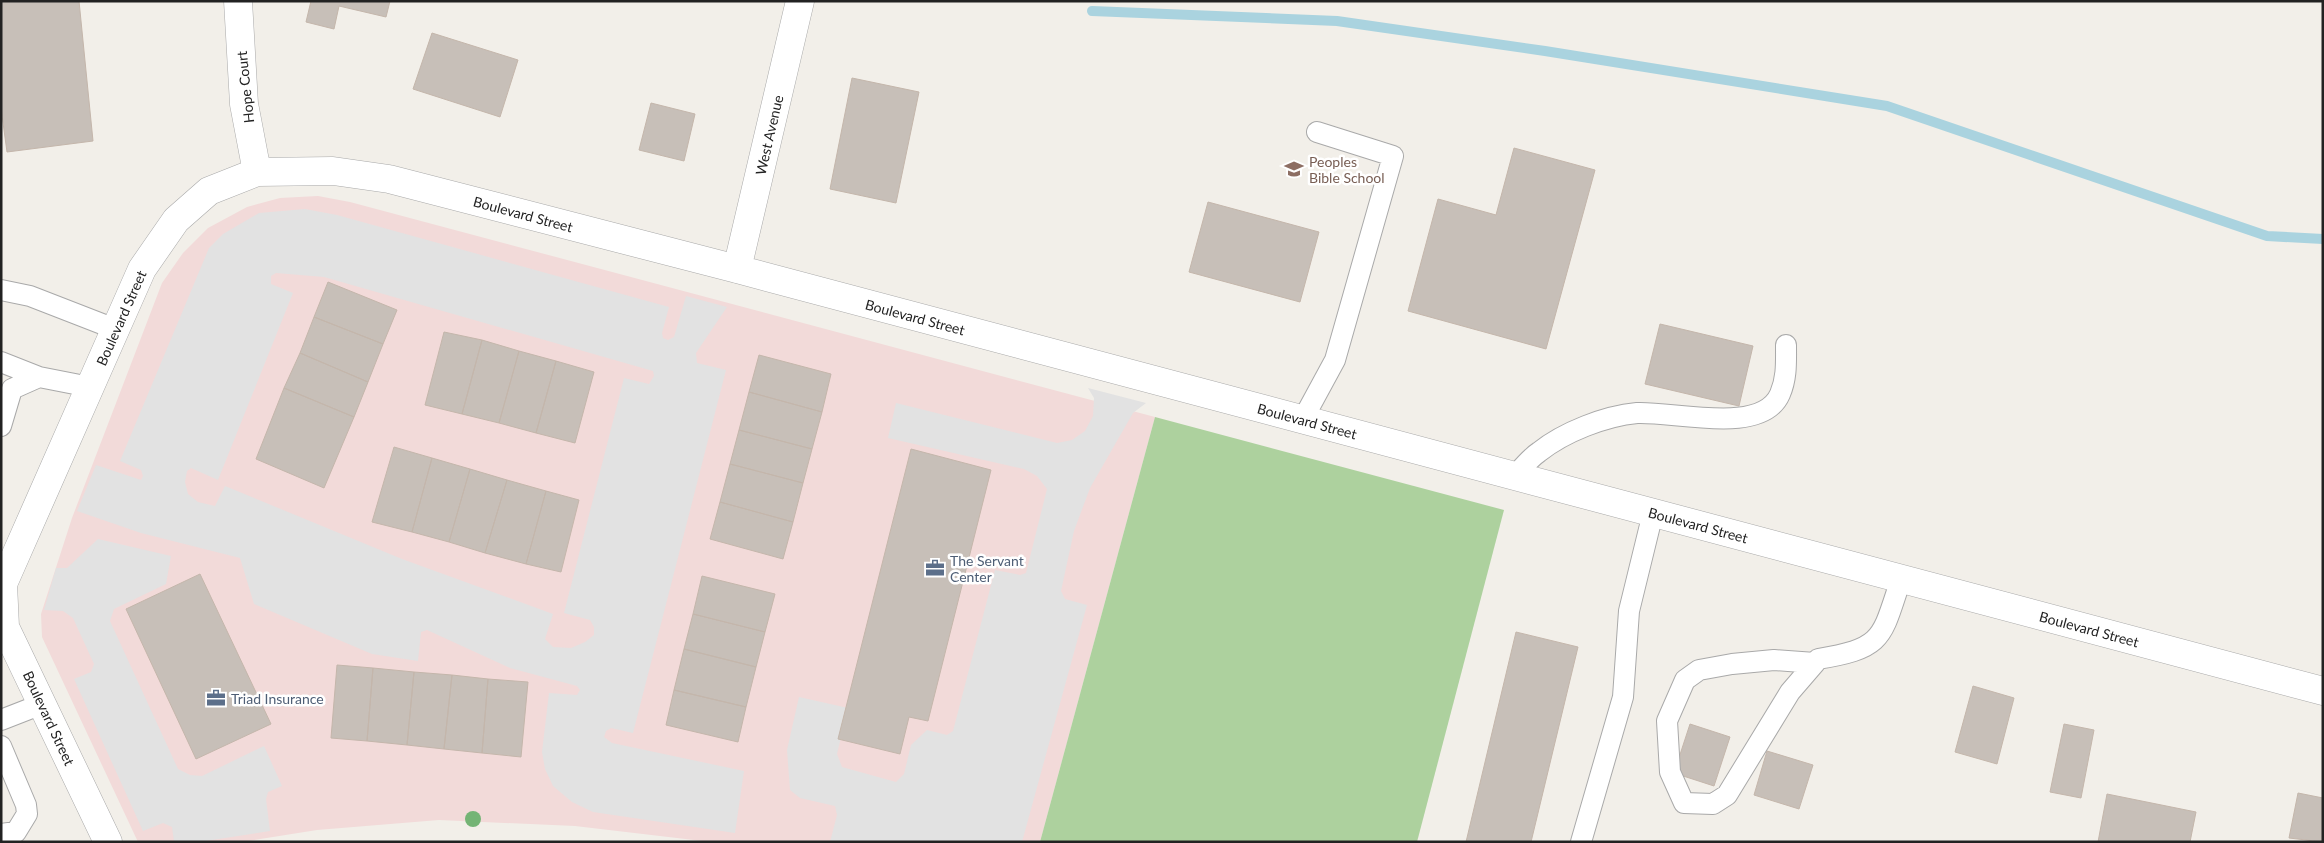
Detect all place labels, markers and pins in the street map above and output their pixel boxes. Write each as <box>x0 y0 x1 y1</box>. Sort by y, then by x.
place label: Peoples Bible School <box>1309 153 1385 186</box>
school or university icon: Peoples Bible School <box>1283 158 1305 180</box>
place label: The Servant Center <box>950 552 1024 585</box>
office icon: The Servant Center <box>924 557 946 579</box>
office icon: Triad Insurance <box>205 687 227 709</box>
place label: Triad Insurance <box>231 690 324 707</box>

